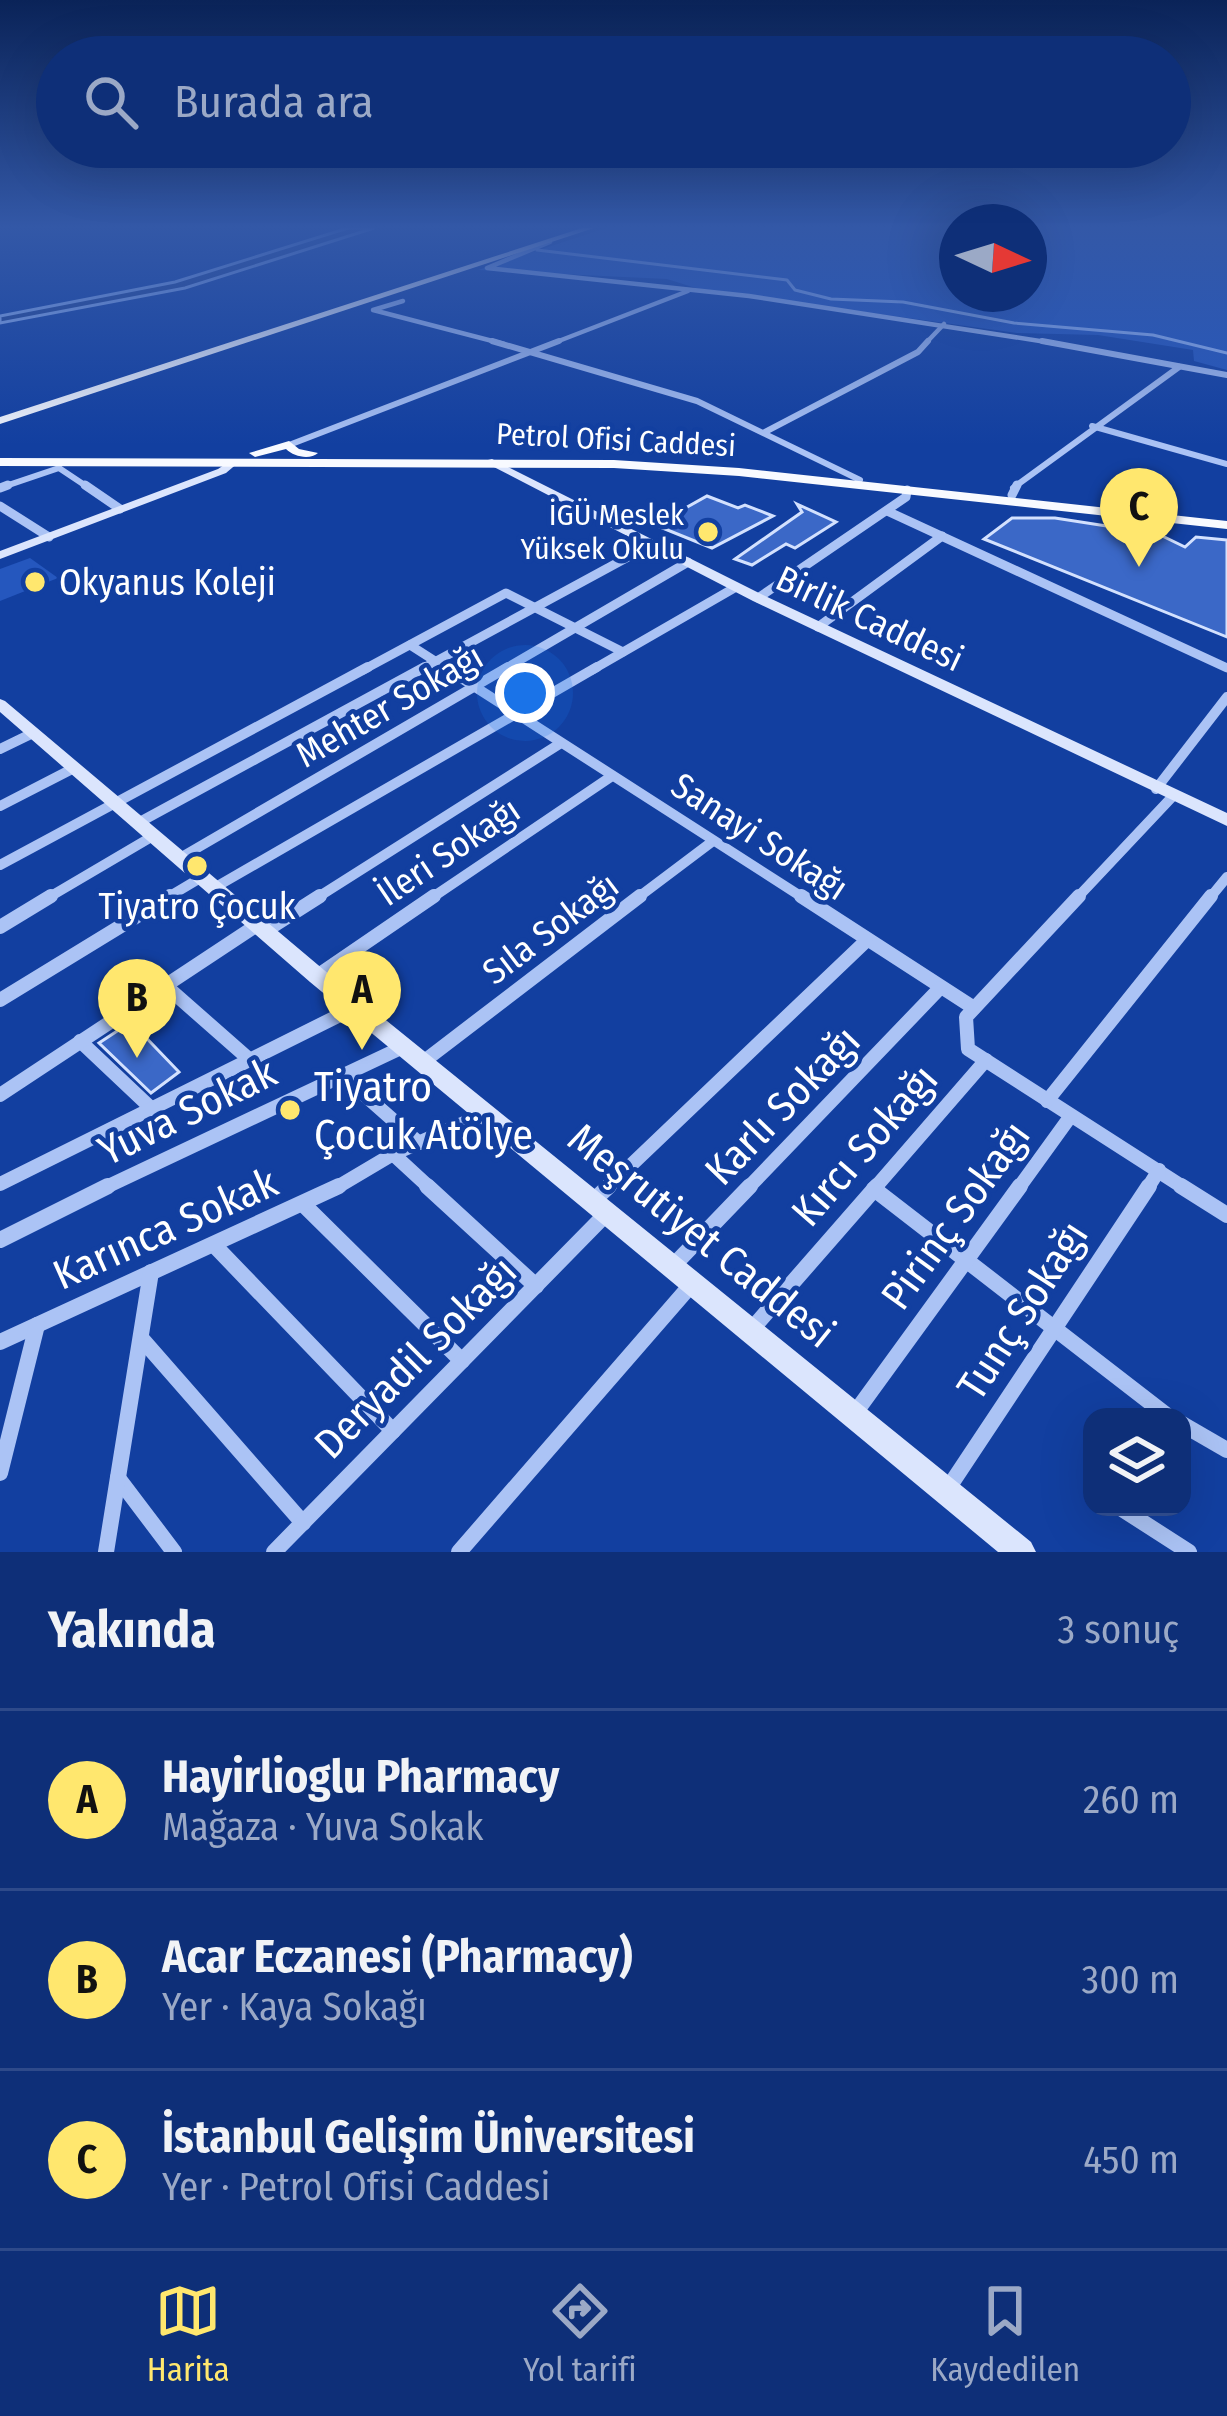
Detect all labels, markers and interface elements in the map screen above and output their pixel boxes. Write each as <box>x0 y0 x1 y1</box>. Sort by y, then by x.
search box <box>36 36 1191 168</box>
icon: search <box>78 69 144 135</box>
text: Burada ara <box>174 75 374 129</box>
north arrow <box>939 204 1047 312</box>
street label: Petrol Ofisi Caddesi <box>495 416 737 464</box>
pin: C <box>1100 468 1178 567</box>
place label: İGÜ Meslek Yüksek Okulu <box>520 497 684 567</box>
marker: İGÜ Meslek Yüksek Okulu <box>695 519 721 545</box>
street label: Birlik Caddesi <box>769 556 970 681</box>
place label: Okyanus Koleji <box>59 561 276 605</box>
marker: Okyanus Koleji <box>22 569 48 595</box>
street label: Mehter Sokağı <box>288 635 491 777</box>
your location <box>495 663 555 723</box>
street label: Sanayi Sokağı <box>663 764 856 910</box>
street label: İleri Sokağı <box>369 788 528 916</box>
marker: Tiyatro Çocuk <box>184 853 210 879</box>
street label: Sıla Sokağı <box>474 863 627 994</box>
place label: Tiyatro Çocuk <box>99 885 296 929</box>
pin: A <box>323 951 401 1050</box>
pin: B <box>98 959 176 1058</box>
street label: Karlı Sokağı <box>695 1016 871 1195</box>
street label: Yuva Sokak <box>90 1047 285 1176</box>
street label: Kırcı Sokağı <box>781 1055 948 1236</box>
place label: Tiyatro Çocuk Atölye <box>314 1062 533 1160</box>
marker: Tiyatro Çocuk Atölye <box>277 1097 303 1123</box>
street label: Pirinç Sokağı <box>871 1112 1041 1319</box>
street label: Meşrutiyet Caddesi <box>558 1113 845 1358</box>
street label: Karınca Sokak <box>46 1157 286 1301</box>
street label: Tunç Sokağı <box>947 1212 1099 1409</box>
street label: Deryadil Sokağı <box>304 1246 527 1469</box>
map controls <box>1083 1408 1191 1516</box>
button: layers <box>1083 1408 1191 1516</box>
text: Yakında <box>48 1599 216 1661</box>
text: 3 sonuç <box>1057 1607 1179 1653</box>
text: Hayirlioglu Pharmacy <box>162 1750 559 1804</box>
text: A <box>76 1777 98 1823</box>
text: 260 m <box>1083 1777 1179 1823</box>
text: Mağaza · Yuva Sokak <box>162 1804 484 1850</box>
text: Acar Eczanesi (Pharmacy) <box>162 1930 632 1984</box>
text: B <box>76 1957 98 2003</box>
text: 300 m <box>1082 1957 1179 2003</box>
text: Yer · Kaya Sokağı <box>162 1984 427 2030</box>
text: İstanbul Gelişim Üniversitesi <box>162 2110 695 2164</box>
text: C <box>77 2137 97 2183</box>
text: 450 m <box>1083 2137 1179 2183</box>
text: Yer · Petrol Ofisi Caddesi <box>162 2164 550 2210</box>
tab: Harita <box>147 2278 230 2390</box>
tab: Yol tarifi <box>523 2278 637 2390</box>
tab: Kaydedilen <box>930 2278 1080 2390</box>

